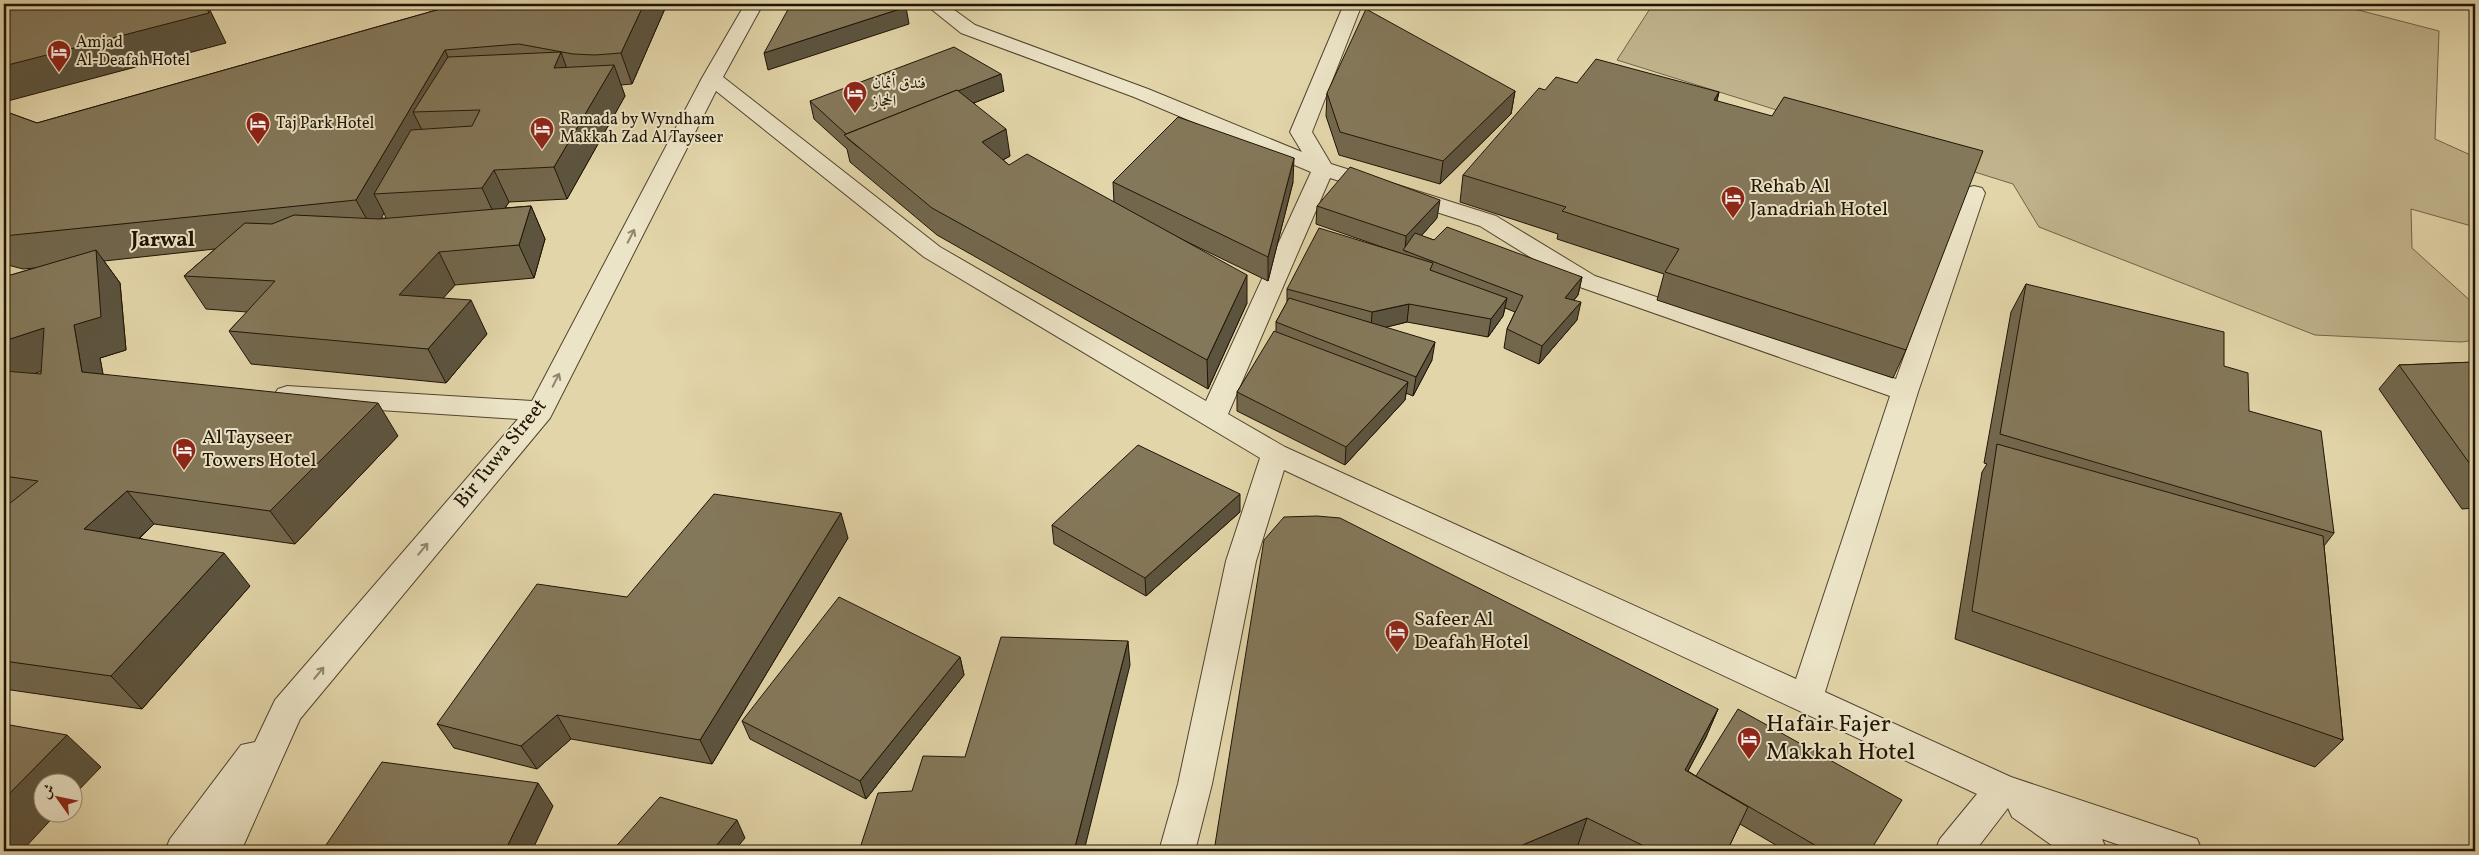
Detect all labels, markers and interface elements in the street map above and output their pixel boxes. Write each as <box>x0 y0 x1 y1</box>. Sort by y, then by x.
place label: Amjad Al-Deafah Hotel <box>76 32 190 72</box>
hotel icon: Amjad Al-Deafah Hotel <box>46 39 72 73</box>
place label: فندق أثمان الحجاز <box>870 71 926 113</box>
hotel icon: فندق أثمان الحجاز <box>842 80 868 114</box>
place label: Ramada by Wyndham Makkah Zad Al Tayseer <box>560 109 724 149</box>
hotel icon: Taj Park Hotel <box>245 111 271 145</box>
place label: Taj Park Hotel <box>276 113 375 135</box>
hotel icon: Ramada by Wyndham Makkah Zad Al Tayseer <box>529 116 555 150</box>
place label: Rehab Al Janadriah Hotel <box>1750 173 1888 224</box>
hotel icon: Rehab Al Janadriah Hotel <box>1720 185 1746 219</box>
district label: Jarwal <box>130 226 195 255</box>
one-way arrow <box>627 229 636 244</box>
one-way arrow <box>551 373 561 388</box>
street label: Bir Tuwa Street <box>448 393 554 515</box>
place label: Al Tayseer Towers Hotel <box>202 424 316 475</box>
hotel icon: Al Tayseer Towers Hotel <box>171 437 197 471</box>
one-way arrow <box>418 542 429 555</box>
place label: Safeer Al Deafah Hotel <box>1414 606 1529 657</box>
hotel icon: Safeer Al Deafah Hotel <box>1384 619 1410 653</box>
one-way arrow <box>313 667 324 680</box>
place label: Hafair Fajer Makkah Hotel <box>1766 708 1915 770</box>
hotel icon: Hafair Fajer Makkah Hotel <box>1736 726 1762 760</box>
north arrow <box>32 772 82 822</box>
text: ش <box>37 781 60 803</box>

